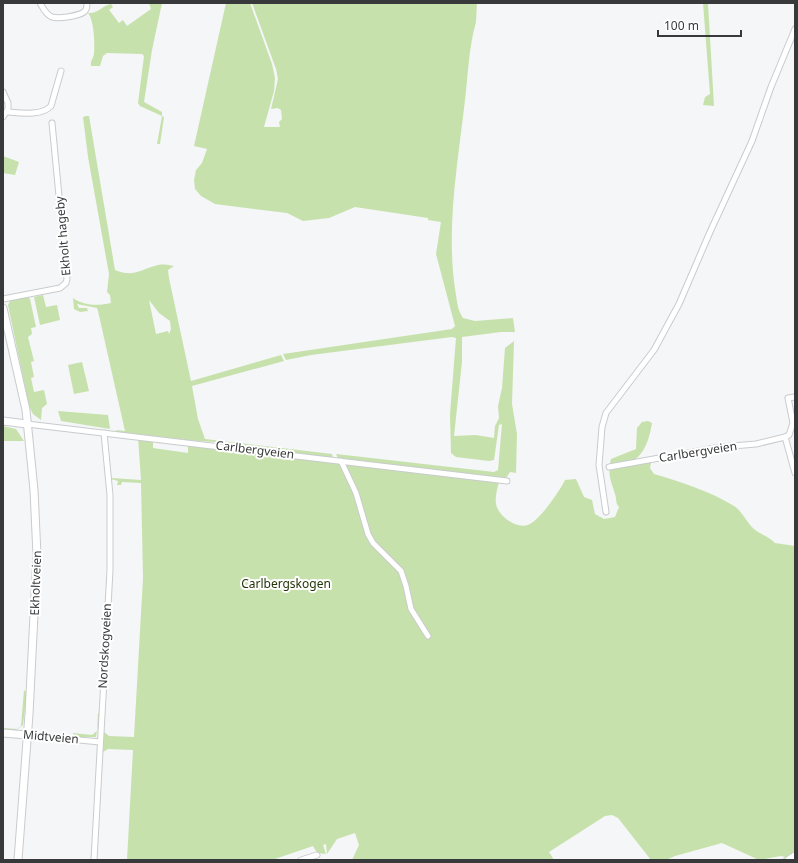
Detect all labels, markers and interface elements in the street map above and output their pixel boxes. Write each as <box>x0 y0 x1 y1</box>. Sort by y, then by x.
scale bar <box>658 12 741 38</box>
text: 100 m <box>664 17 699 34</box>
street label: Ekholt hageby <box>50 195 74 277</box>
street label: Carlbergveien <box>215 436 295 463</box>
street label: Carlbergveien <box>658 437 738 466</box>
street label: Ekholtveien <box>26 550 45 616</box>
park label: Carlbergskogen <box>241 575 331 592</box>
street label: Nordskogveien <box>94 603 115 689</box>
street label: Midtveien <box>22 726 80 747</box>

